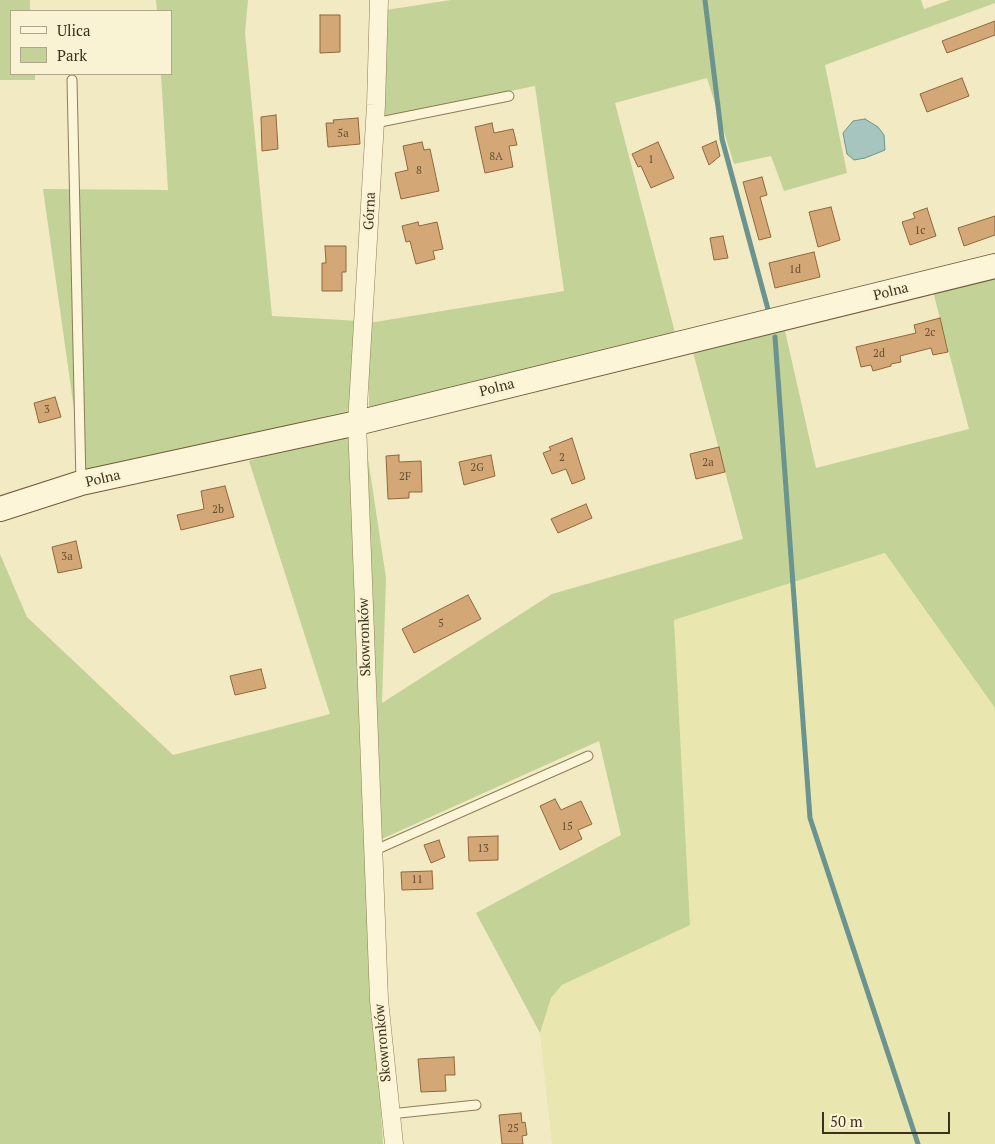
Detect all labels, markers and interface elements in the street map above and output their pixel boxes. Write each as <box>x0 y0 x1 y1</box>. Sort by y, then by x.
legend <box>10 10 172 75</box>
text: Ulica <box>57 20 91 40</box>
text: Park <box>57 45 87 65</box>
house number: 5a <box>337 127 349 141</box>
house number: 8A <box>489 150 503 164</box>
house number: 1 <box>648 153 654 167</box>
house number: 8 <box>416 164 422 178</box>
street label: Górna <box>361 192 379 230</box>
house number: 1c <box>915 224 925 238</box>
house number: 1d <box>789 263 801 277</box>
street label: Polna <box>872 280 910 304</box>
house number: 2c <box>925 326 935 340</box>
house number: 2d <box>873 347 885 361</box>
street label: Polna <box>478 376 516 400</box>
house number: 3 <box>44 403 50 417</box>
house number: 2 <box>559 451 565 465</box>
house number: 2a <box>702 456 714 470</box>
house number: 2G <box>470 461 484 475</box>
street label: Polna <box>84 467 122 491</box>
house number: 2F <box>399 470 411 484</box>
house number: 2b <box>212 503 224 517</box>
house number: 3a <box>61 550 73 564</box>
street label: Skowronków <box>355 597 375 677</box>
house number: 5 <box>438 617 444 631</box>
house number: 15 <box>561 820 573 834</box>
house number: 13 <box>477 842 489 856</box>
house number: 11 <box>411 873 423 887</box>
street label: Skowronków <box>371 1003 395 1083</box>
scale bar <box>825 1102 952 1134</box>
text: 50 m <box>830 1111 863 1131</box>
house number: 25 <box>507 1122 519 1136</box>

